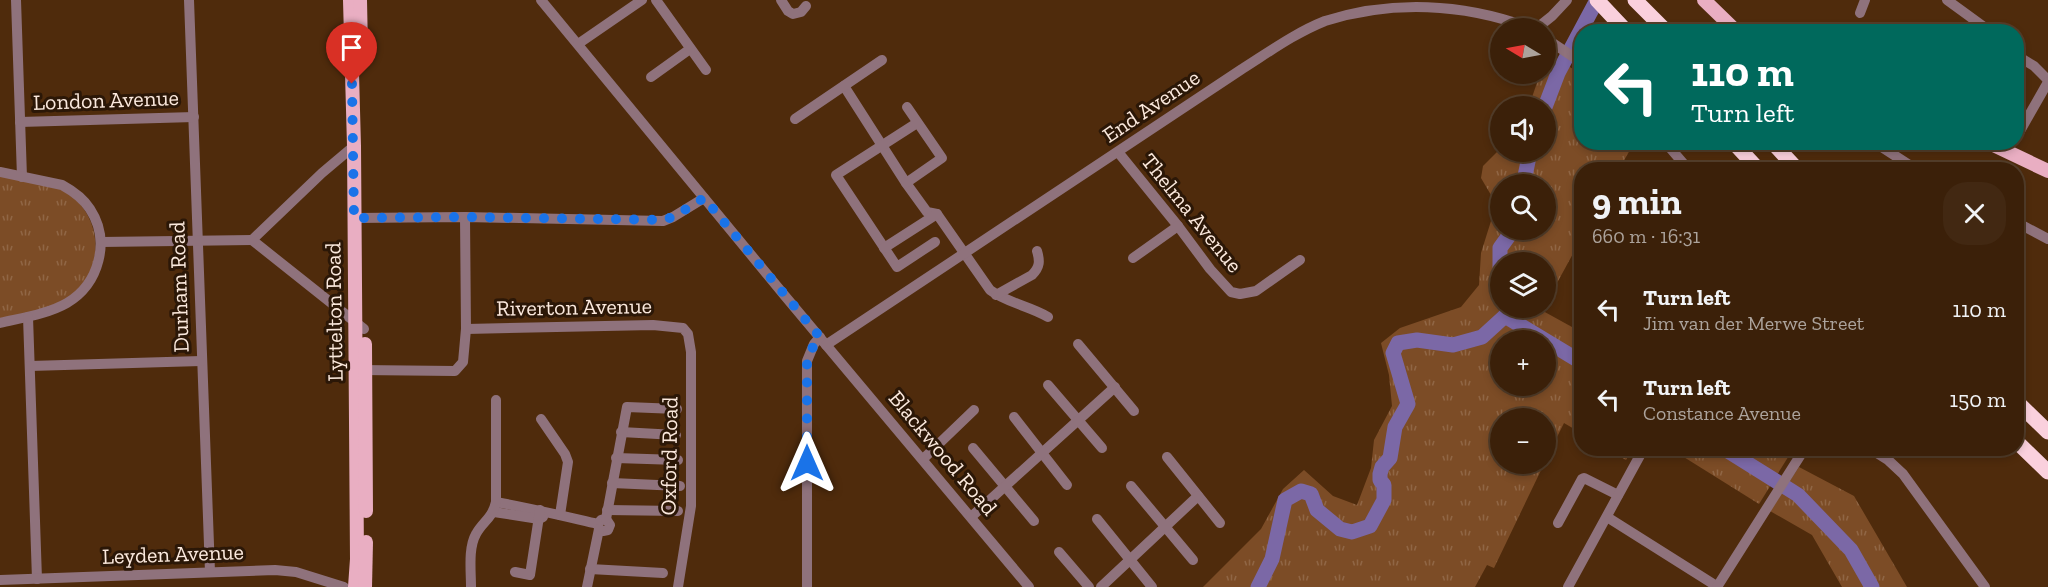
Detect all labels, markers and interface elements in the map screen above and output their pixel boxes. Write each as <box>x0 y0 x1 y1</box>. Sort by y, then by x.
north arrow <box>1490 18 1556 84</box>
map controls <box>1490 18 1556 474</box>
pin <box>326 22 377 84</box>
icon: arrive <box>335 31 368 64</box>
text: 110 m <box>1691 46 1794 97</box>
icon: left <box>1592 48 1670 126</box>
street label: End Avenue <box>1097 64 1205 148</box>
street label: London Avenue <box>33 84 179 116</box>
button: sound <box>1490 96 1556 162</box>
text: Turn left <box>1691 97 1794 129</box>
street label: Thelma Avenue <box>1136 148 1248 278</box>
button: search <box>1490 174 1556 240</box>
text: 9 min <box>1592 180 1682 223</box>
button: close <box>1943 182 2006 245</box>
street label: Durham Road <box>163 221 195 353</box>
text: 660 m · 16:31 <box>1592 224 1700 248</box>
street label: Lyttelton Road <box>319 242 349 382</box>
button: layers <box>1490 252 1556 318</box>
text: Turn left <box>1643 284 1730 311</box>
street label: Riverton Avenue <box>496 292 652 322</box>
icon: left <box>1592 293 1625 326</box>
text: 110 m <box>1952 296 2006 323</box>
text: Jim van der Merwe Street <box>1643 311 1864 335</box>
button: + <box>1490 330 1556 396</box>
text: Turn left <box>1643 374 1730 401</box>
icon: left <box>1592 383 1625 416</box>
street label: Blackwood Road <box>883 385 1003 521</box>
text: 150 m <box>1950 386 2006 413</box>
street label: Oxford Road <box>654 396 684 516</box>
text: Constance Avenue <box>1643 401 1801 425</box>
button: − <box>1490 408 1556 474</box>
position arrow <box>775 431 839 495</box>
street label: Leyden Avenue <box>102 538 244 570</box>

